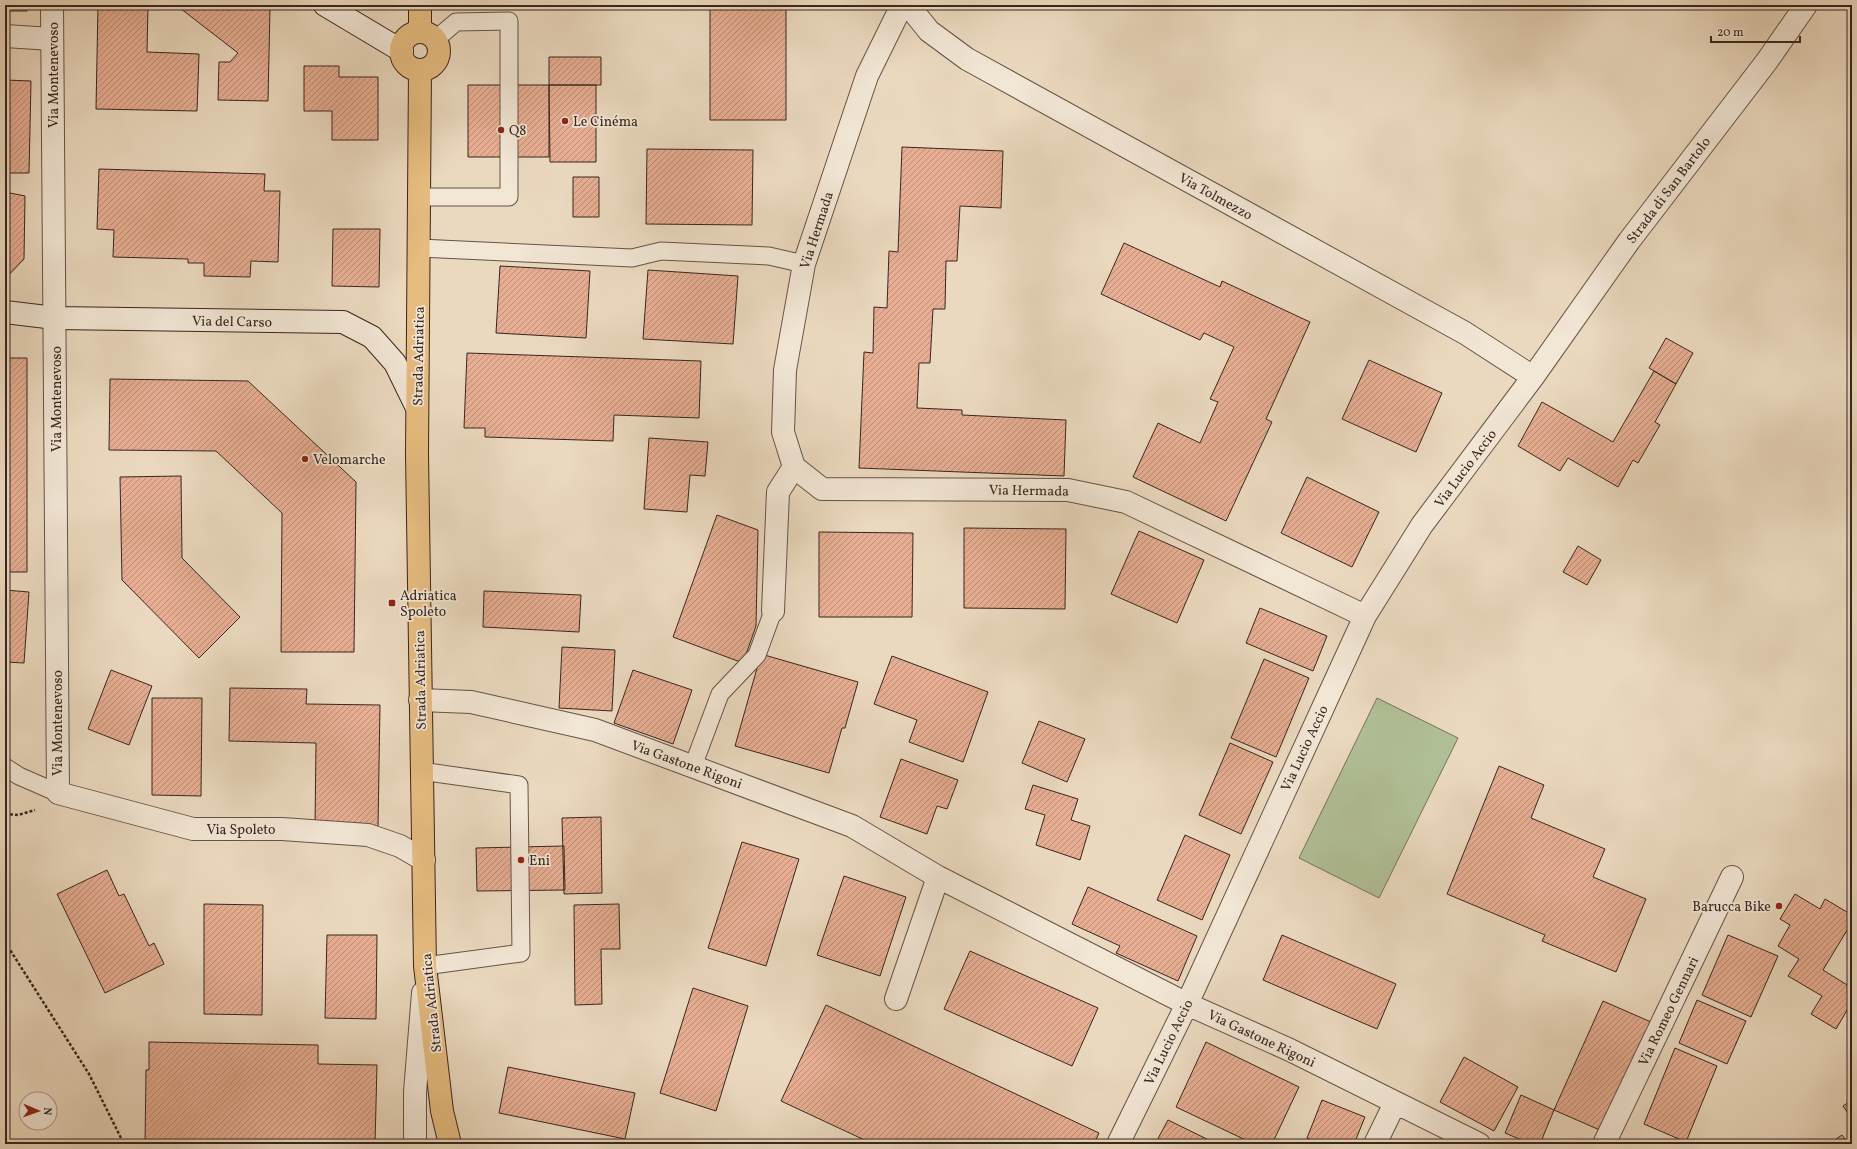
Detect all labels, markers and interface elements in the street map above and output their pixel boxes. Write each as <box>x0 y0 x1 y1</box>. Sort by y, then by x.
scale bar <box>1711 18 1800 44</box>
street label: Via Montenevoso <box>45 22 64 128</box>
text: 20 m <box>1717 25 1744 41</box>
place label: Le Cinéma <box>573 113 638 132</box>
marker: Le Cinéma <box>560 116 570 126</box>
place label: Q8 <box>509 122 526 141</box>
marker: Q8 <box>496 125 506 135</box>
street label: Strada di San Bartolo <box>1623 134 1716 248</box>
street label: Via Tolmezzo <box>1175 169 1256 225</box>
street label: Via Hermada <box>796 189 839 272</box>
street label: Strada Adriatica <box>409 306 430 406</box>
street label: Via del Carso <box>192 312 272 333</box>
street label: Via Montenevoso <box>48 346 67 452</box>
street label: Via Lucio Accio <box>1431 426 1502 512</box>
place label: Velomarche <box>313 451 386 470</box>
marker: Velomarche <box>300 454 310 464</box>
street label: Via Hermada <box>989 481 1069 502</box>
place label: Adriatica Spoleto <box>400 587 457 622</box>
marker: Adriatica Spoleto <box>387 598 397 608</box>
street label: Strada Adriatica <box>411 630 432 730</box>
street label: Via Montenevoso <box>49 670 68 776</box>
street label: Via Lucio Accio <box>1277 702 1334 795</box>
street label: Via Gastone Rigoni <box>628 736 745 794</box>
street label: Via Spoleto <box>207 821 276 840</box>
place label: Eni <box>529 852 550 871</box>
marker: Eni <box>516 855 526 865</box>
place label: Barucca Bike <box>1692 898 1771 917</box>
marker: Barucca Bike <box>1774 901 1784 911</box>
street label: Strada Adriatica <box>418 952 447 1053</box>
street label: Via Romeo Gennari <box>1635 954 1704 1070</box>
street label: Via Lucio Accio <box>1140 997 1198 1089</box>
street label: Via Gastone Rigoni <box>1204 1006 1318 1073</box>
north arrow <box>18 1091 58 1131</box>
text: N <box>39 1107 54 1116</box>

